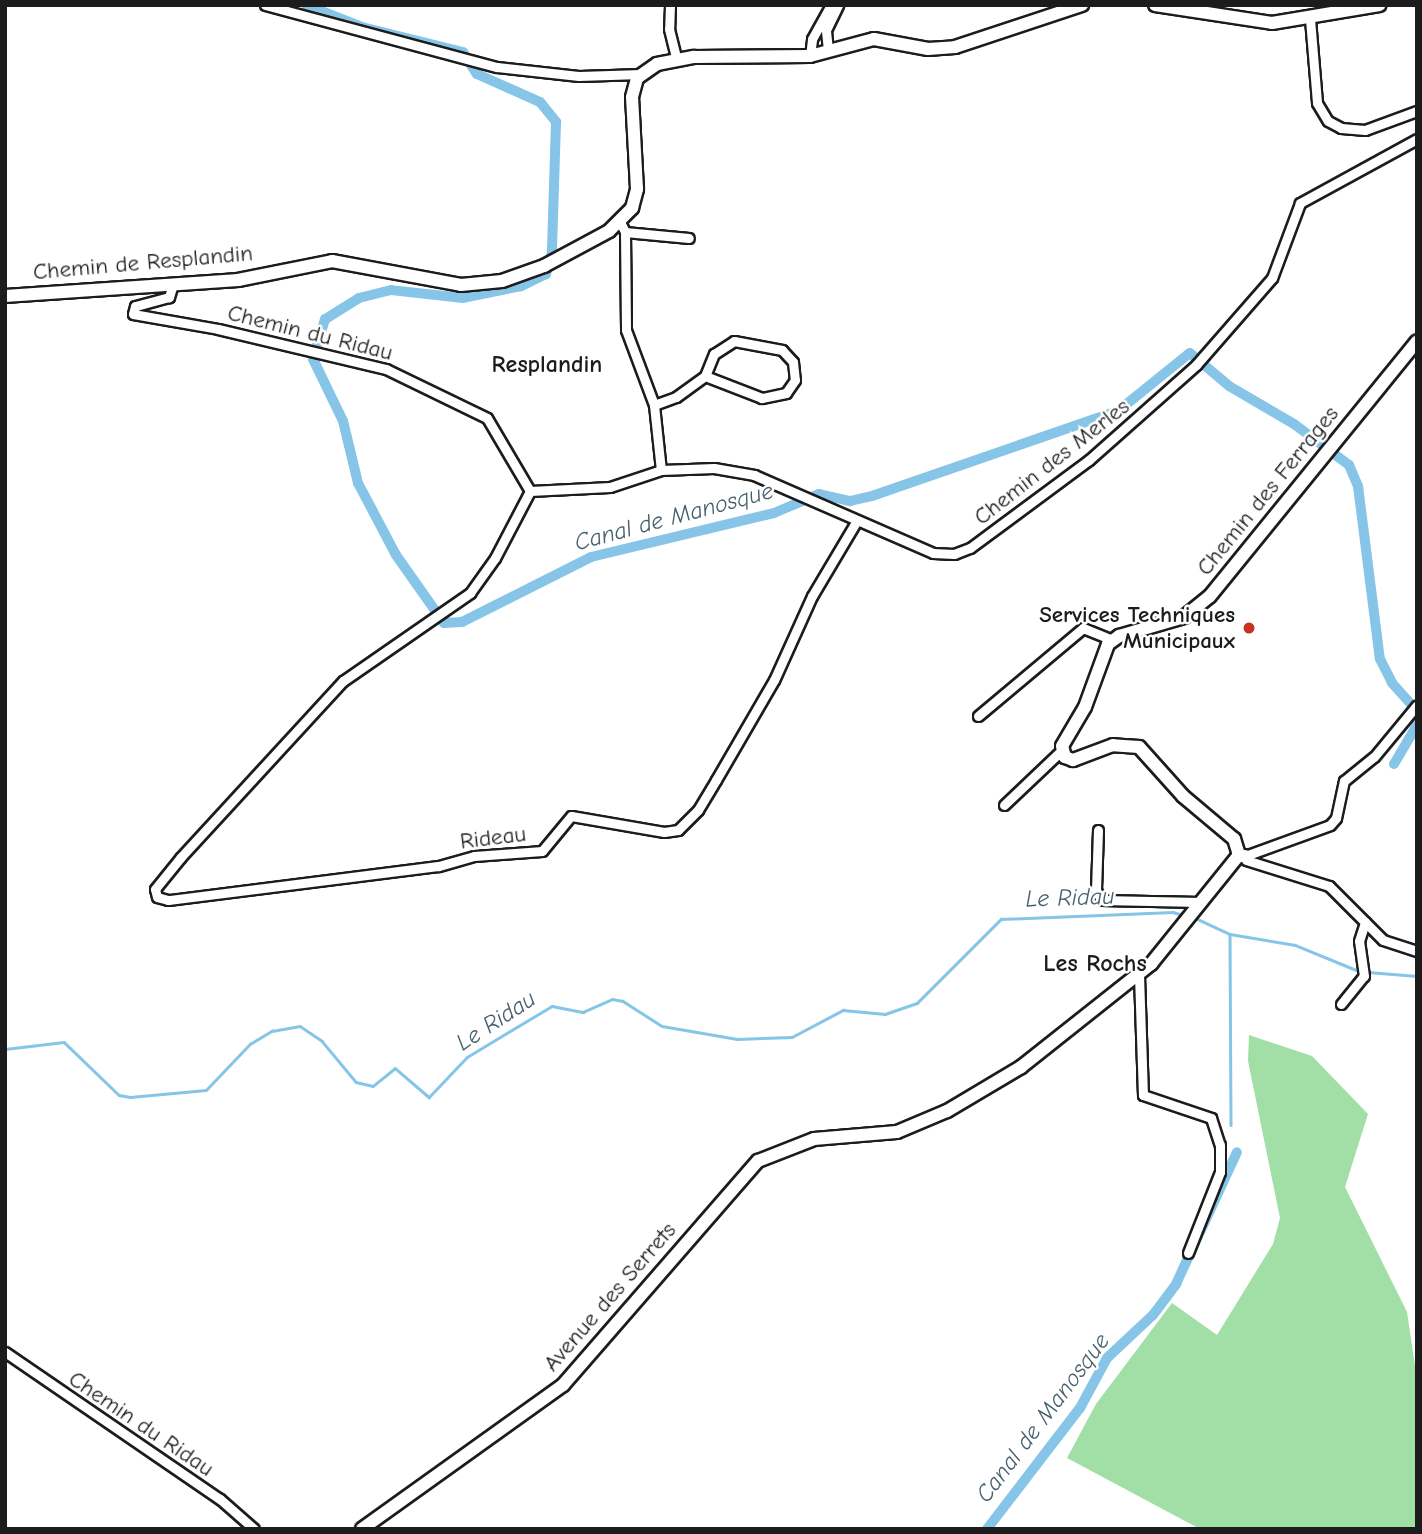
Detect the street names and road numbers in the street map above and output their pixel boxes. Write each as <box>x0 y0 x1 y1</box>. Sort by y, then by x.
street label: Chemin de Resplandin <box>32 240 254 286</box>
street label: Chemin du Ridau <box>225 299 395 367</box>
street label: Chemin des Merles <box>969 393 1135 531</box>
street label: Chemin des Ferrages <box>1191 401 1345 581</box>
street label: Rideau <box>458 820 528 856</box>
street label: Avenue des Serrets <box>538 1217 682 1377</box>
street label: Chemin du Ridau <box>63 1365 219 1483</box>

